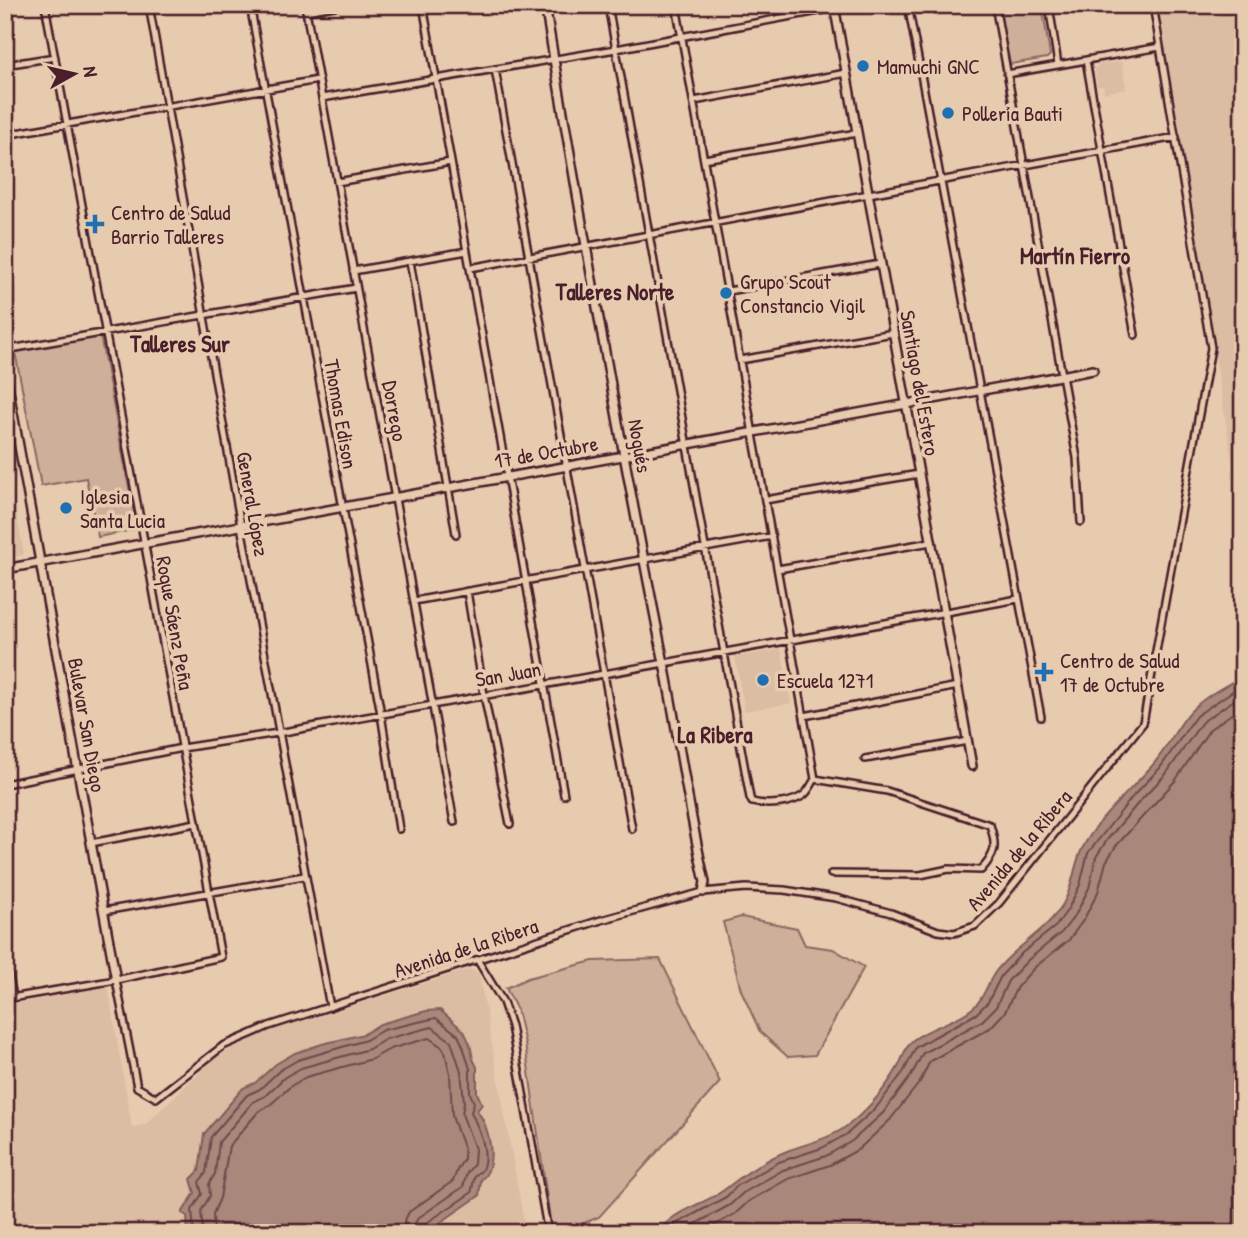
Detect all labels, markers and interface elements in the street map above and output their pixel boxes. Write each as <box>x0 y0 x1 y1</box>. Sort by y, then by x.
north arrow <box>38 38 108 108</box>
place label: Mamuchi GNC <box>877 52 980 81</box>
marker: Mamuchi GNC <box>855 58 871 74</box>
text: N <box>77 65 104 78</box>
place label: Pollería Bauti <box>962 99 1063 128</box>
marker: Pollería Bauti <box>940 105 956 121</box>
place label: Centro de Salud Barrio Talleres <box>111 198 230 251</box>
marker: Centro de Salud Barrio Talleres <box>85 214 105 234</box>
district label: Martín Fierro <box>1020 240 1131 271</box>
place label: Grupo Scout Constancio Vigil <box>740 267 865 320</box>
district label: Talleres Norte <box>555 276 675 307</box>
marker: Grupo Scout Constancio Vigil <box>718 285 734 301</box>
street label: Santiago del Estero <box>893 308 947 458</box>
district label: Talleres Sur <box>129 328 230 359</box>
street label: Thomas Edison <box>317 357 365 471</box>
street label: Dorrego <box>375 379 415 443</box>
street label: Nogués <box>621 417 659 475</box>
street label: 17 de Octubre <box>492 429 600 475</box>
street label: General López <box>230 449 276 559</box>
place label: Iglesia Santa Lucia <box>80 482 165 535</box>
marker: Iglesia Santa Lucia <box>58 500 74 516</box>
street label: Roque Sáenz Peña <box>149 554 201 692</box>
place label: Centro de Salud 17 de Octubre <box>1060 646 1179 699</box>
street label: San Juan <box>473 654 543 694</box>
street label: Bulevar San Diego <box>61 656 113 794</box>
marker: Centro de Salud 17 de Octubre <box>1034 662 1054 682</box>
place label: Escuela 1271 <box>777 666 873 695</box>
marker: Escuela 1271 <box>755 672 771 688</box>
district label: La Ribera <box>678 719 752 750</box>
street label: Avenida de la Ribera <box>960 783 1078 917</box>
street label: Avenida de la Ribera <box>390 911 542 985</box>

